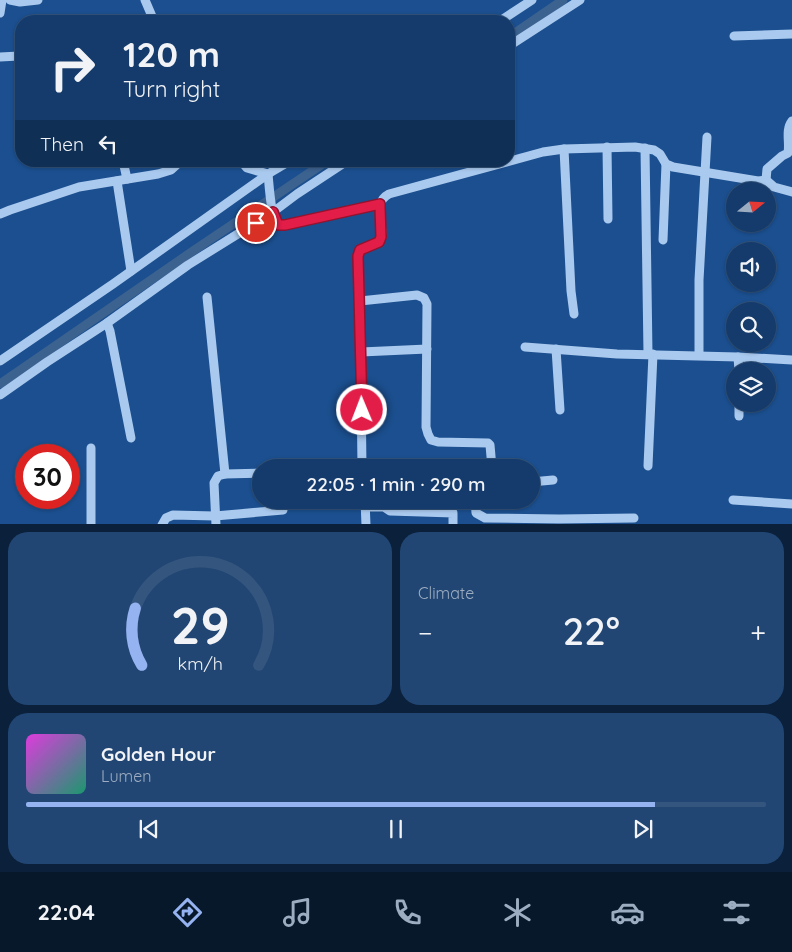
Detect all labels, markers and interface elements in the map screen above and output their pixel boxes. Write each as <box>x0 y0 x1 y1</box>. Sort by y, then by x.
text: 120 m <box>123 32 220 76</box>
icon: right <box>40 35 105 100</box>
text: Turn right <box>123 75 220 103</box>
icon: left <box>94 130 122 158</box>
text: Then <box>40 132 84 156</box>
north arrow <box>726 182 776 232</box>
map controls <box>726 182 776 412</box>
pin <box>235 202 277 244</box>
icon: arrive <box>242 209 270 237</box>
button: sound <box>726 242 776 292</box>
button: search <box>726 302 776 352</box>
button: layers <box>726 362 776 412</box>
position arrow <box>335 383 387 435</box>
speed limit sign: 30 <box>15 444 80 509</box>
text: 22:05 · 1 min · 290 m <box>307 472 485 496</box>
text: Climate <box>418 583 474 603</box>
text: 29 <box>170 592 230 657</box>
text: 22° <box>563 607 620 655</box>
text: − <box>418 615 433 650</box>
text: + <box>750 615 766 650</box>
text: km/h <box>177 652 223 674</box>
text: Golden Hour <box>101 742 216 766</box>
text: Lumen <box>101 766 152 786</box>
icon: previous <box>135 815 163 843</box>
icon: pause <box>382 815 410 843</box>
icon: next <box>629 815 657 843</box>
icon: directions <box>170 895 205 930</box>
icon: music <box>280 895 315 930</box>
icon: phone <box>390 895 425 930</box>
icon: climate <box>500 895 535 930</box>
icon: car <box>610 895 645 930</box>
icon: filters <box>719 895 754 930</box>
text: 22:04 <box>37 898 95 926</box>

